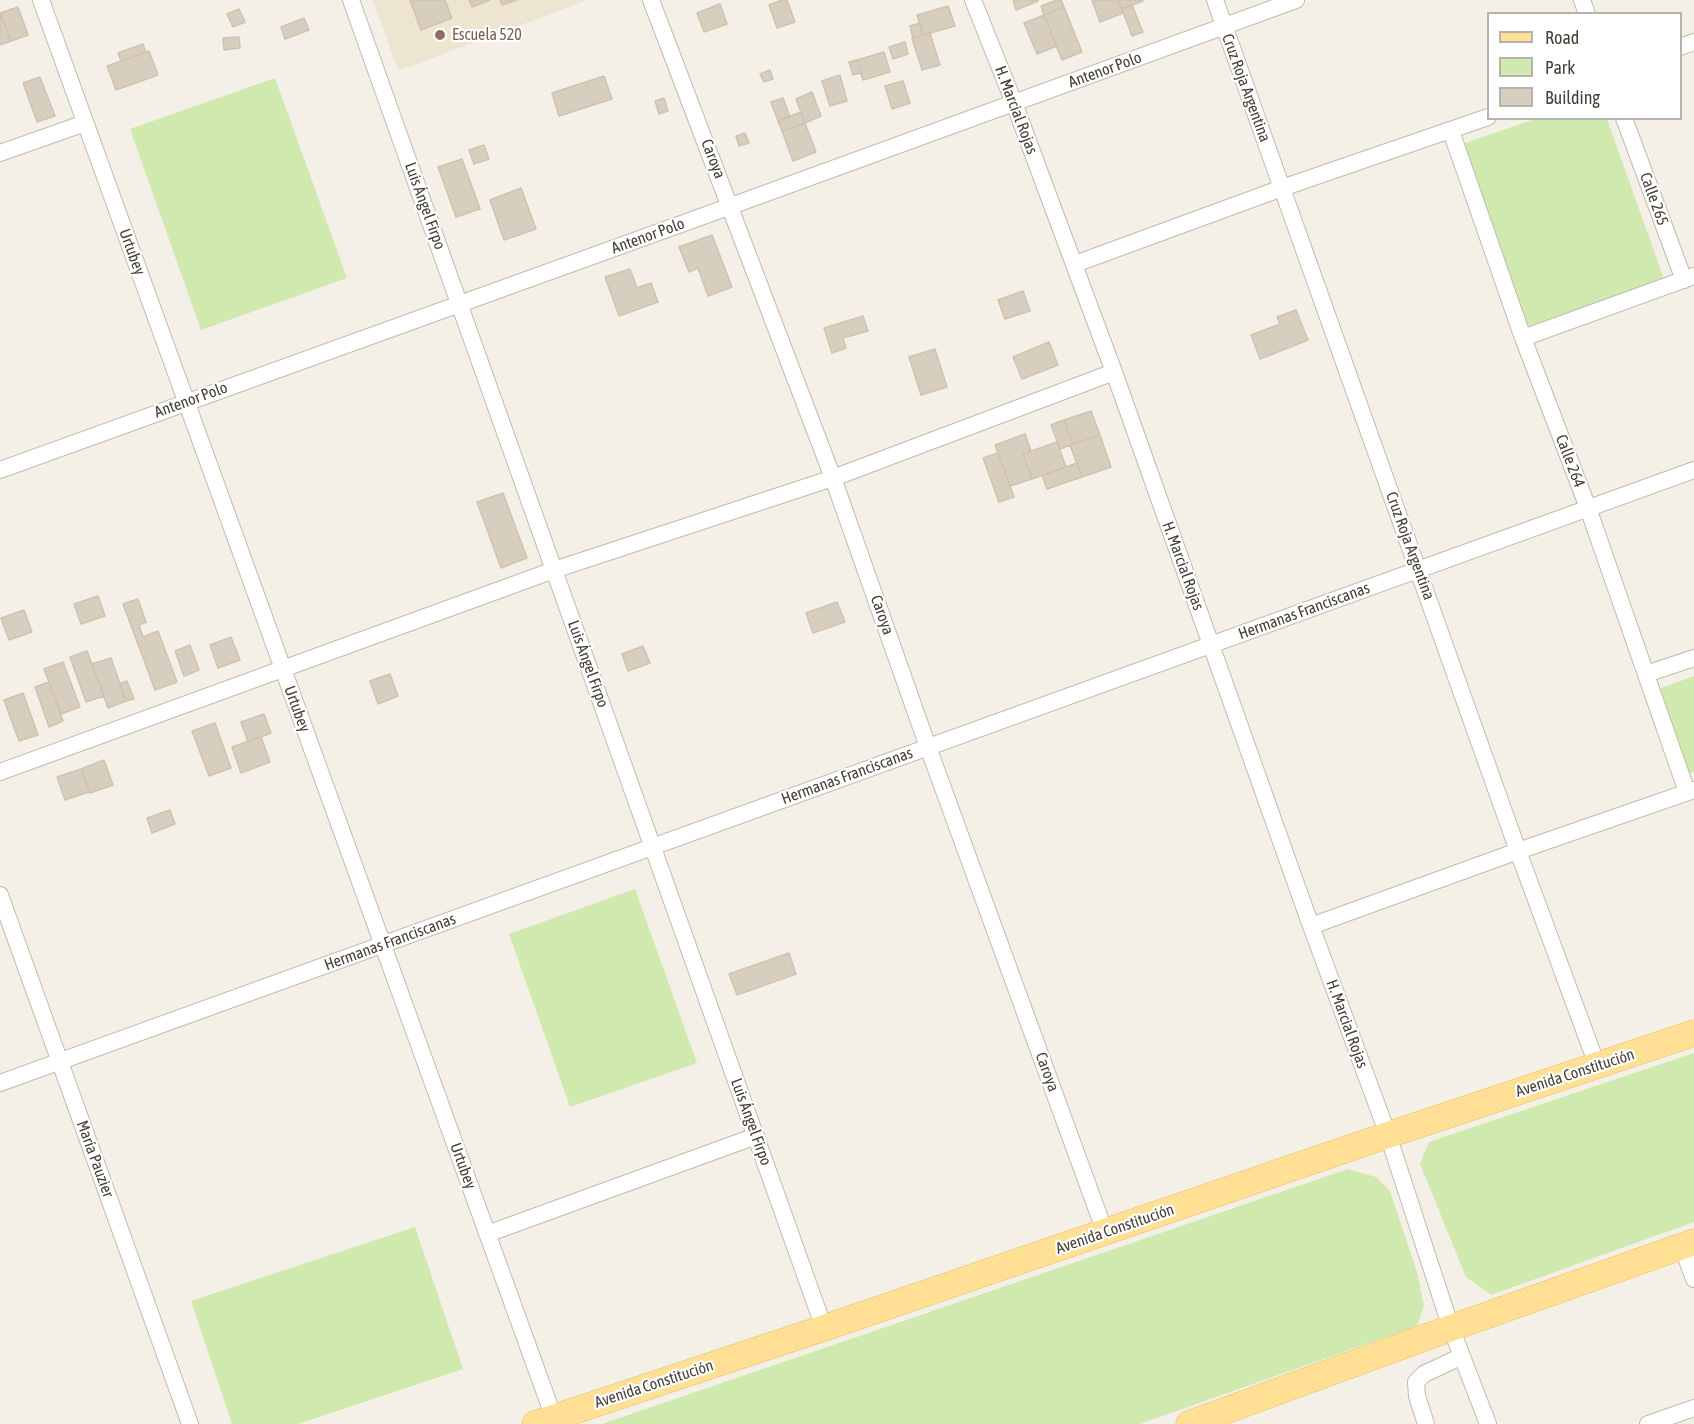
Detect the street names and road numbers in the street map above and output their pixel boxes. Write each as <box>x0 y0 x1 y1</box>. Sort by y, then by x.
street label: Cruz Roja Argentina <box>1218 31 1274 145</box>
street label: Antenor Polo <box>1066 48 1144 92</box>
street label: H. Marcial Rojas <box>990 63 1042 157</box>
street label: Caroya <box>697 137 729 181</box>
street label: Luis Ángel Firpo <box>400 160 450 252</box>
street label: Calle 265 <box>1636 170 1672 228</box>
street label: Antenor Polo <box>609 214 687 258</box>
street label: Urtubey <box>115 226 149 278</box>
street label: Antenor Polo <box>152 378 230 422</box>
street label: Calle 264 <box>1551 432 1589 490</box>
street label: Cruz Roja Argentina <box>1382 489 1438 603</box>
street label: H. Marcial Rojas <box>1158 519 1208 613</box>
street label: Hermanas Franciscanas <box>1236 578 1372 644</box>
street label: Caroya <box>866 593 898 637</box>
street label: Luis Ángel Firpo <box>563 618 613 710</box>
street label: Urtubey <box>280 683 314 735</box>
street label: Hermanas Franciscanas <box>779 743 915 809</box>
street label: Hermanas Franciscanas <box>322 909 458 975</box>
street label: H. Marcial Rojas <box>1322 977 1372 1071</box>
street label: Avenida Constitución <box>1513 1045 1637 1101</box>
street label: Caroya <box>1031 1050 1063 1094</box>
street label: Luis Ángel Firpo <box>726 1076 776 1168</box>
street label: María Pauzier <box>72 1118 118 1200</box>
street label: Urtubey <box>446 1140 480 1192</box>
street label: Avenida Constitución <box>1053 1200 1177 1258</box>
street label: Avenida Constitución <box>592 1356 716 1412</box>

